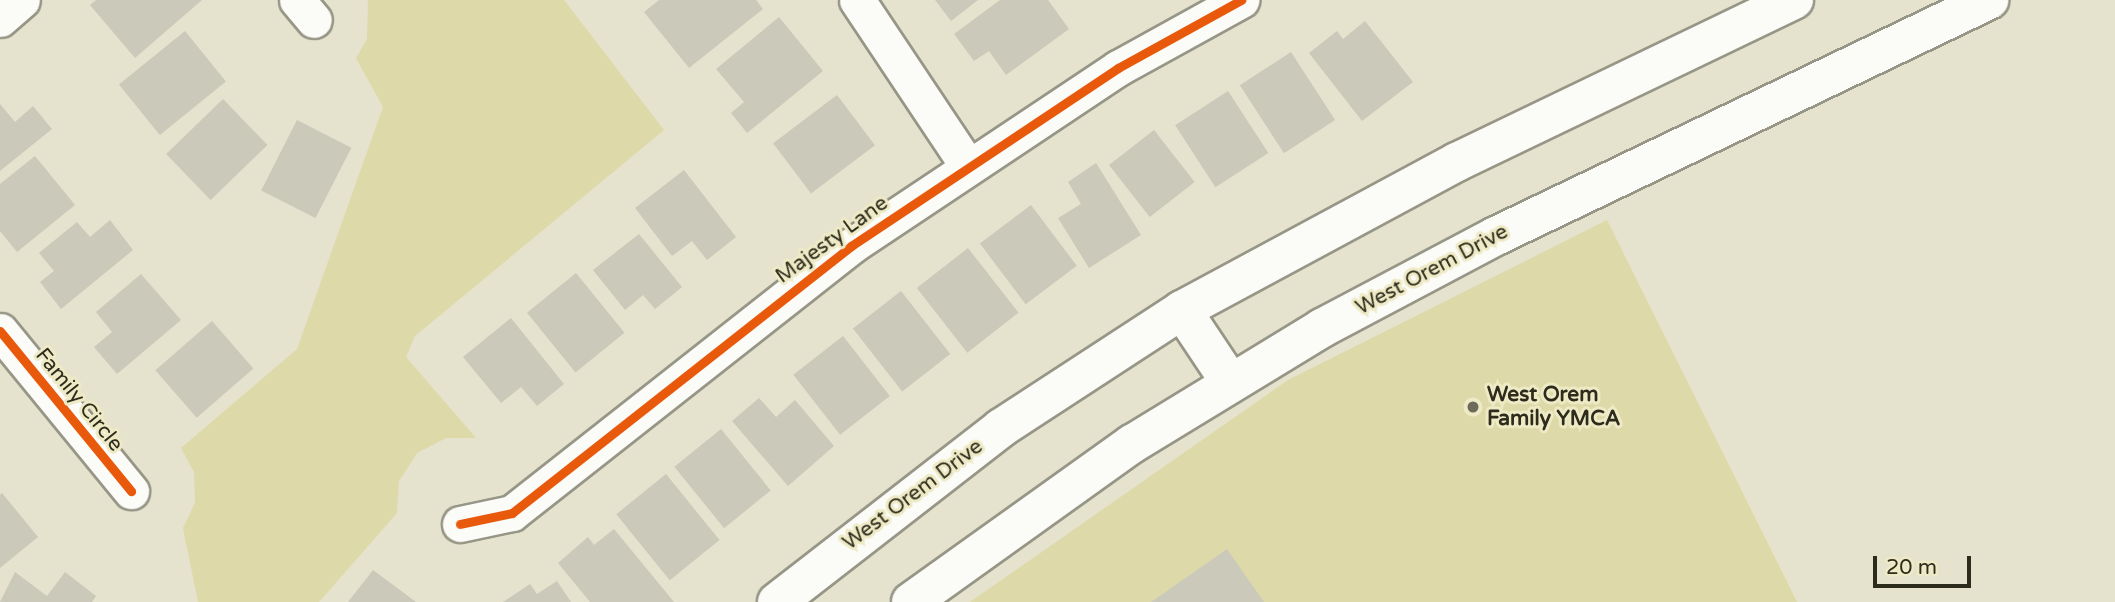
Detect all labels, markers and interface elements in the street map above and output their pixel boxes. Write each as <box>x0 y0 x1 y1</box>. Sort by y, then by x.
street label: Majesty Lane <box>771 191 893 289</box>
street label: West Orem Drive <box>1352 219 1512 321</box>
street label: Family Circle <box>30 343 128 457</box>
place label: West Orem Family YMCA <box>1487 382 1620 432</box>
marker: West Orem Family YMCA <box>1465 399 1481 415</box>
street label: West Orem Drive <box>838 434 988 556</box>
scale bar <box>1877 542 1975 586</box>
text: 20 m <box>1886 555 1937 580</box>

